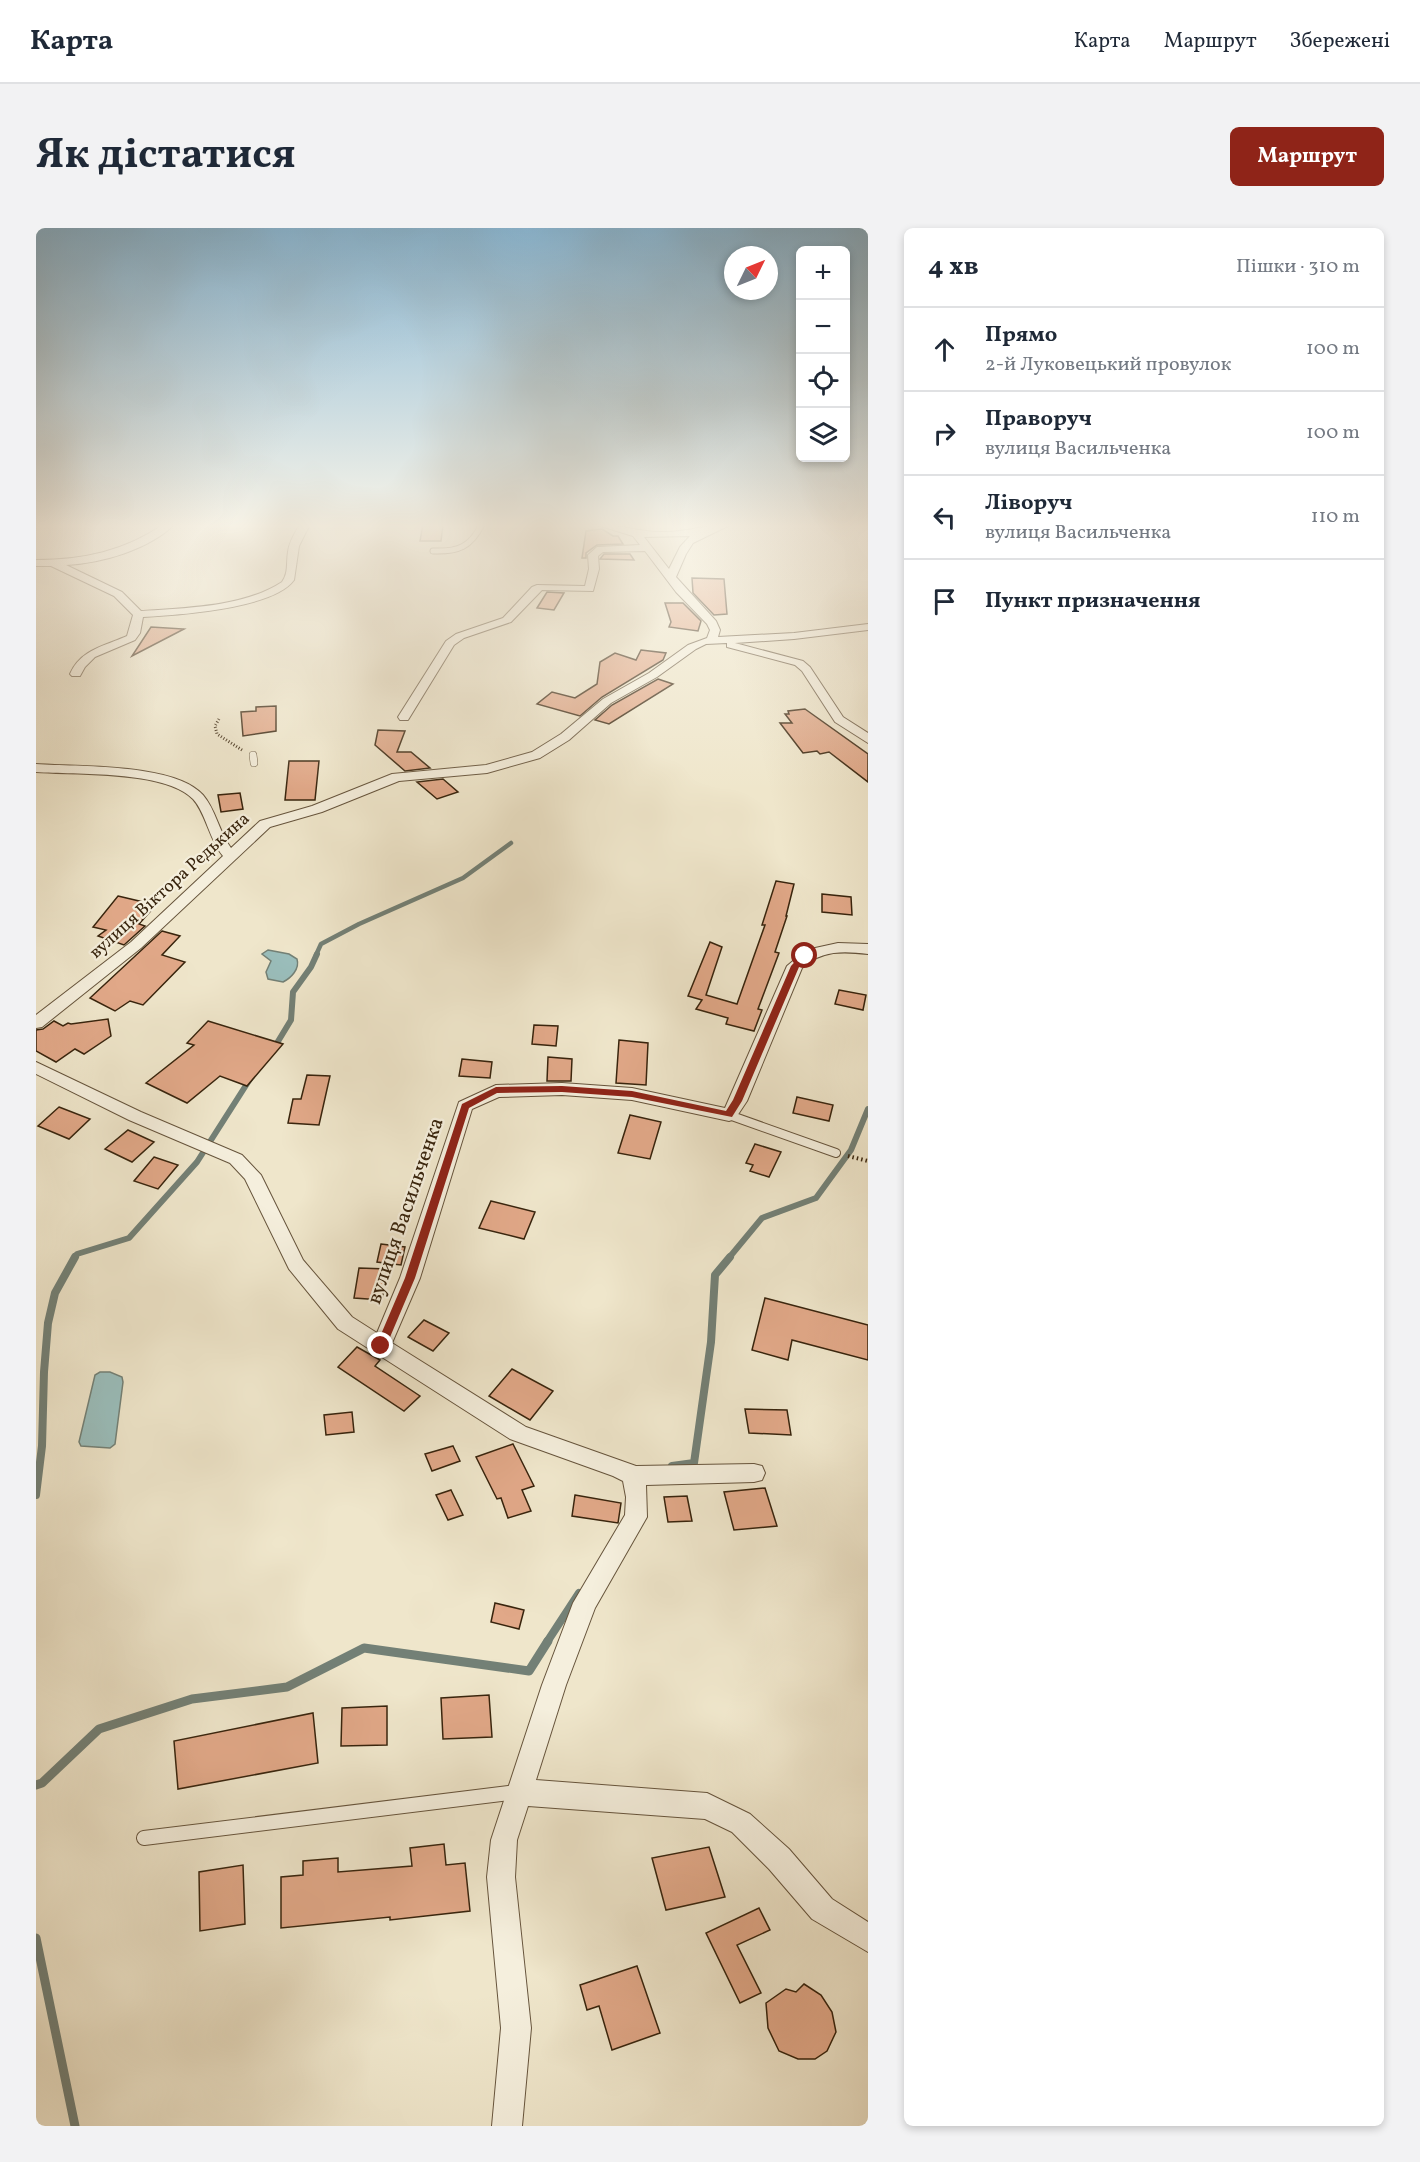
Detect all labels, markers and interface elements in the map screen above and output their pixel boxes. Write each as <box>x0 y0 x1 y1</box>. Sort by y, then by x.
text: Карта <box>30 22 113 61</box>
text: Карта <box>1074 27 1131 56</box>
text: Маршрут <box>1164 27 1257 56</box>
text: Збережені <box>1290 27 1390 56</box>
text: Як дістатися <box>36 127 296 186</box>
button: Маршрут <box>1230 127 1384 186</box>
north arrow <box>724 246 778 300</box>
map controls <box>796 246 850 462</box>
button: + <box>796 246 850 300</box>
text: 4 хв <box>928 249 979 285</box>
text: Пішки · 310 m <box>1236 253 1360 281</box>
button: − <box>796 300 850 354</box>
text: Прямо <box>985 320 1057 351</box>
icon: ahead <box>928 333 961 366</box>
text: 100 m <box>1306 335 1360 363</box>
text: 2-й Луковецький провулок <box>985 351 1231 379</box>
button: locate <box>796 354 850 408</box>
text: Праворуч <box>985 404 1092 435</box>
button: layers <box>796 408 850 462</box>
icon: right <box>928 417 961 450</box>
text: 100 m <box>1306 419 1360 447</box>
text: вулиця Васильченка <box>985 435 1171 463</box>
text: Ліворуч <box>985 488 1072 519</box>
icon: left <box>928 501 961 534</box>
text: 110 m <box>1311 503 1360 531</box>
text: вулиця Васильченка <box>985 519 1171 547</box>
icon: arrive <box>928 585 961 618</box>
text: Пункт призначення <box>985 586 1201 617</box>
street label: вулиця Віктора Редькина <box>84 807 256 965</box>
route start <box>791 942 817 968</box>
street label: вулиця Васильченка <box>360 1114 452 1308</box>
route end <box>367 1332 393 1358</box>

